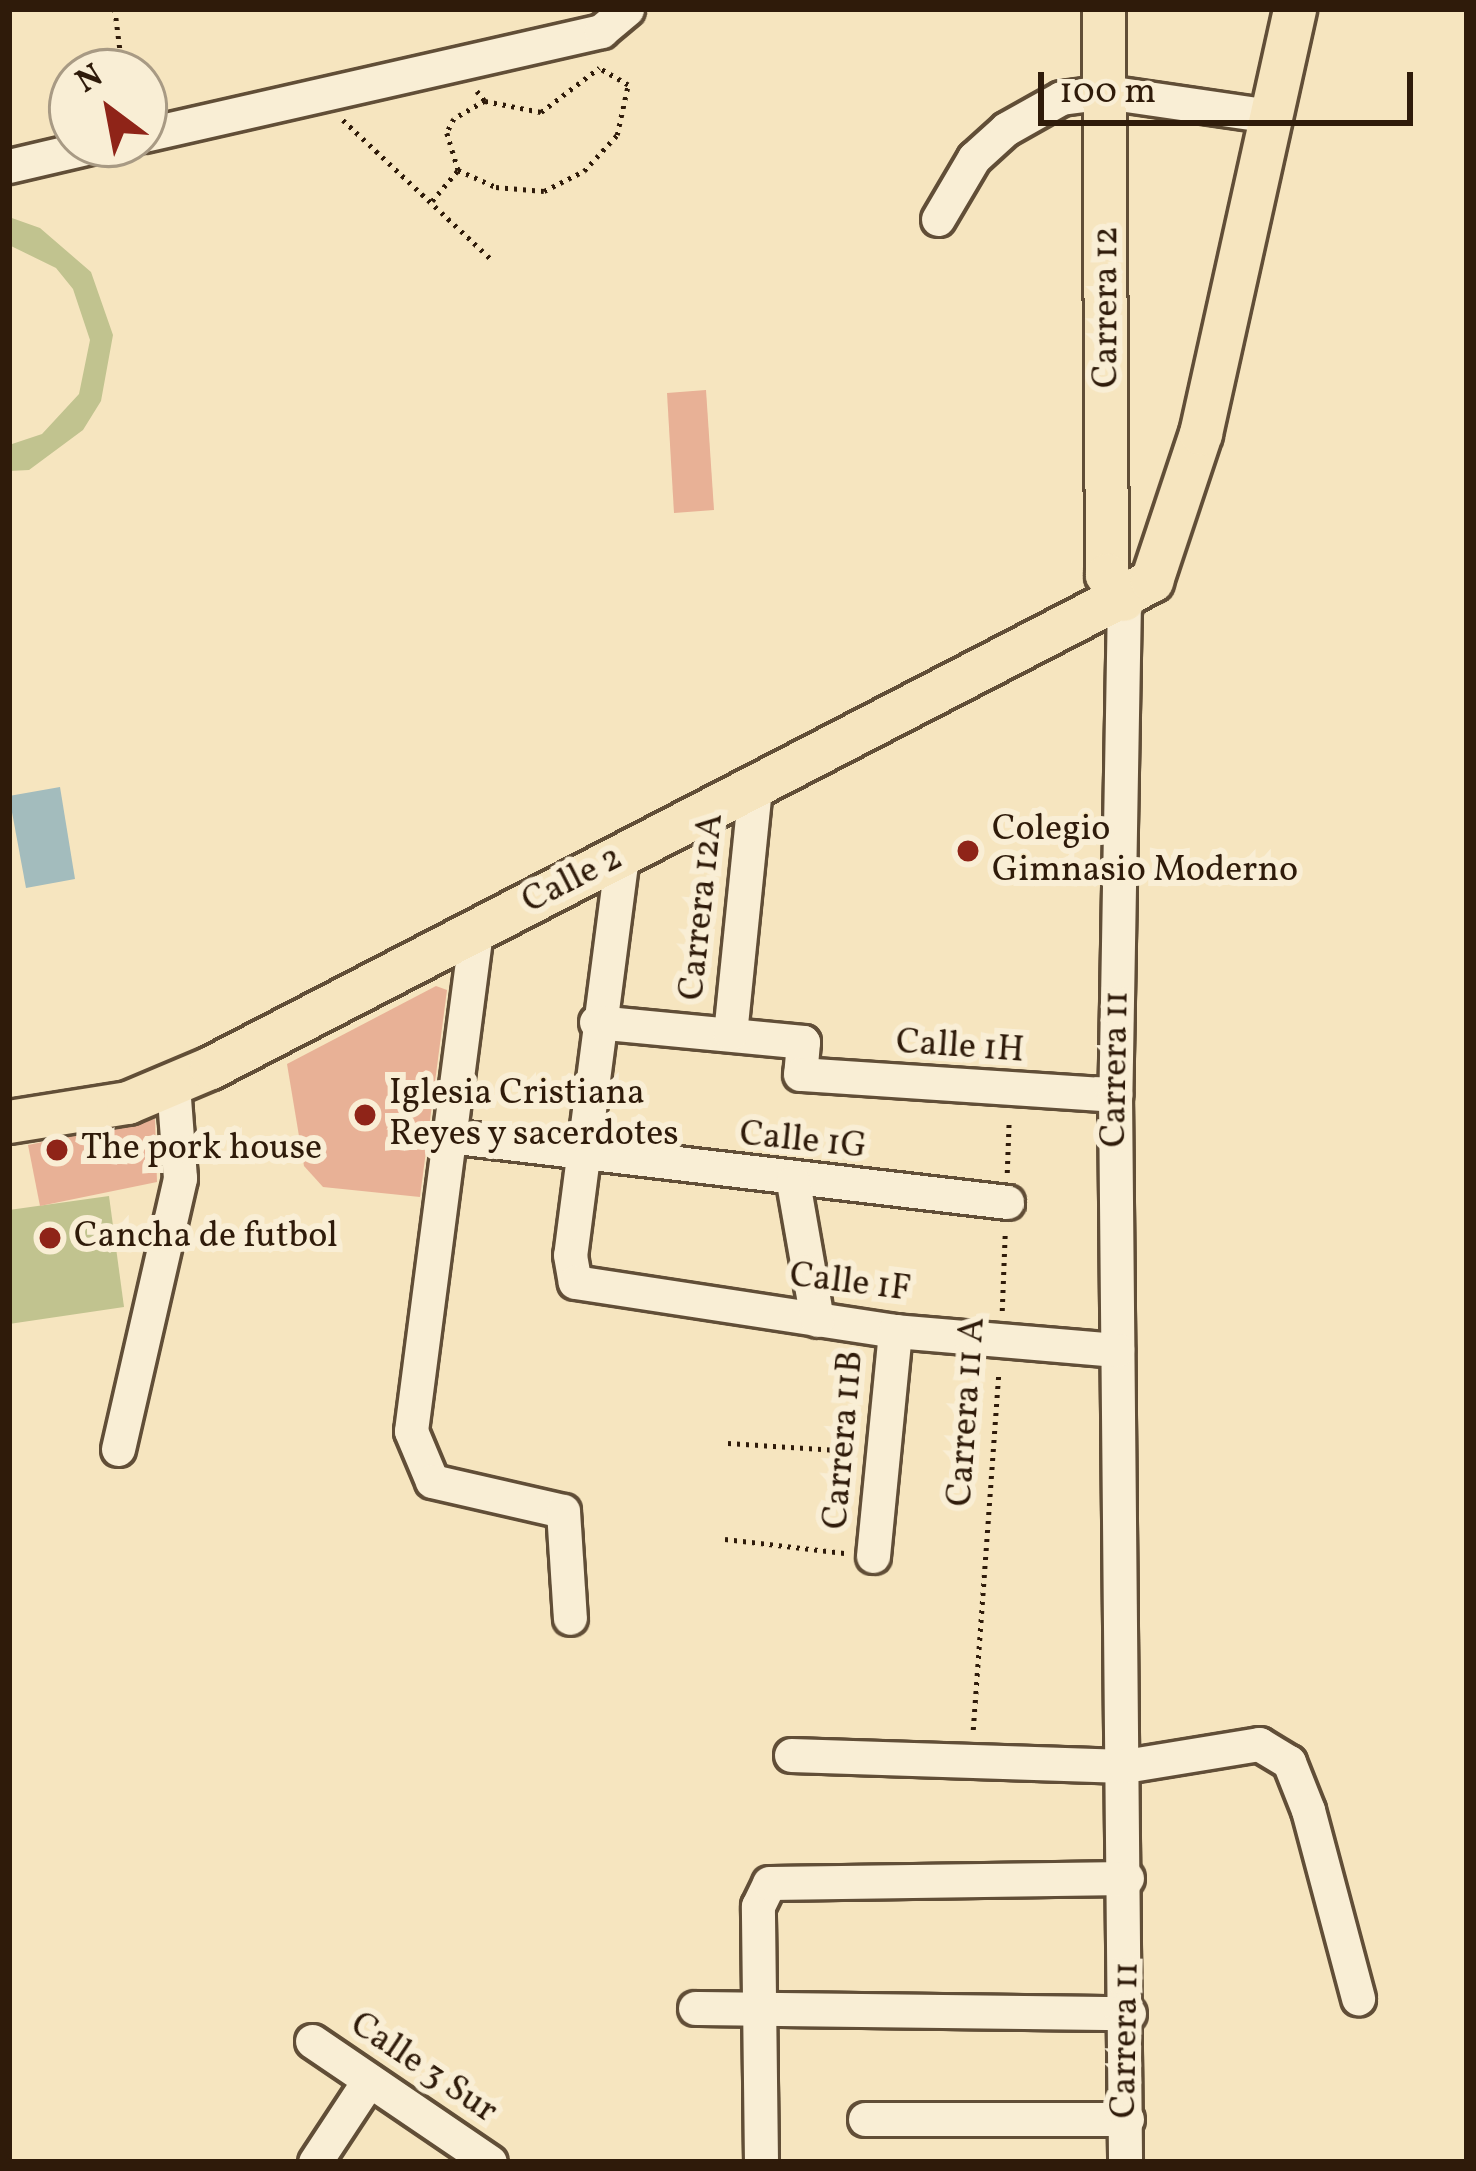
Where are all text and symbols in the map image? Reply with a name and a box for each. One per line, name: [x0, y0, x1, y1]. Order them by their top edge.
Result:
north arrow: [48, 48, 168, 168]
scale bar: [1044, 48, 1419, 122]
text: N: [68, 54, 113, 106]
text: 100 m: [1059, 68, 1156, 118]
street label: Carrera 12: [1086, 226, 1130, 388]
place label: Colegio Gimnasio Moderno: [992, 808, 1298, 893]
street label: Carrera 12A: [672, 811, 734, 1003]
street label: Calle 2: [516, 838, 630, 924]
marker: Colegio Gimnasio Moderno: [955, 838, 981, 864]
street label: Carrera 11: [1094, 990, 1140, 1148]
street label: Calle 1H: [894, 1022, 1026, 1074]
place label: Iglesia Cristiana Reyes y sacerdotes: [389, 1072, 681, 1157]
marker: Iglesia Cristiana Reyes y sacerdotes: [352, 1102, 378, 1128]
street label: Calle 1G: [737, 1114, 869, 1170]
place label: The pork house: [81, 1128, 322, 1172]
marker: The pork house: [44, 1137, 70, 1163]
place label: Cancha de futbol: [74, 1216, 338, 1260]
marker: Cancha de futbol: [37, 1225, 63, 1251]
street label: Calle 1F: [787, 1255, 913, 1313]
street label: Carrera 11 A: [940, 1316, 996, 1508]
street label: Carrera 11B: [816, 1349, 874, 1531]
street label: Carrera 11: [1104, 1961, 1150, 2119]
street label: Calle 3 Sur: [341, 2004, 505, 2134]

